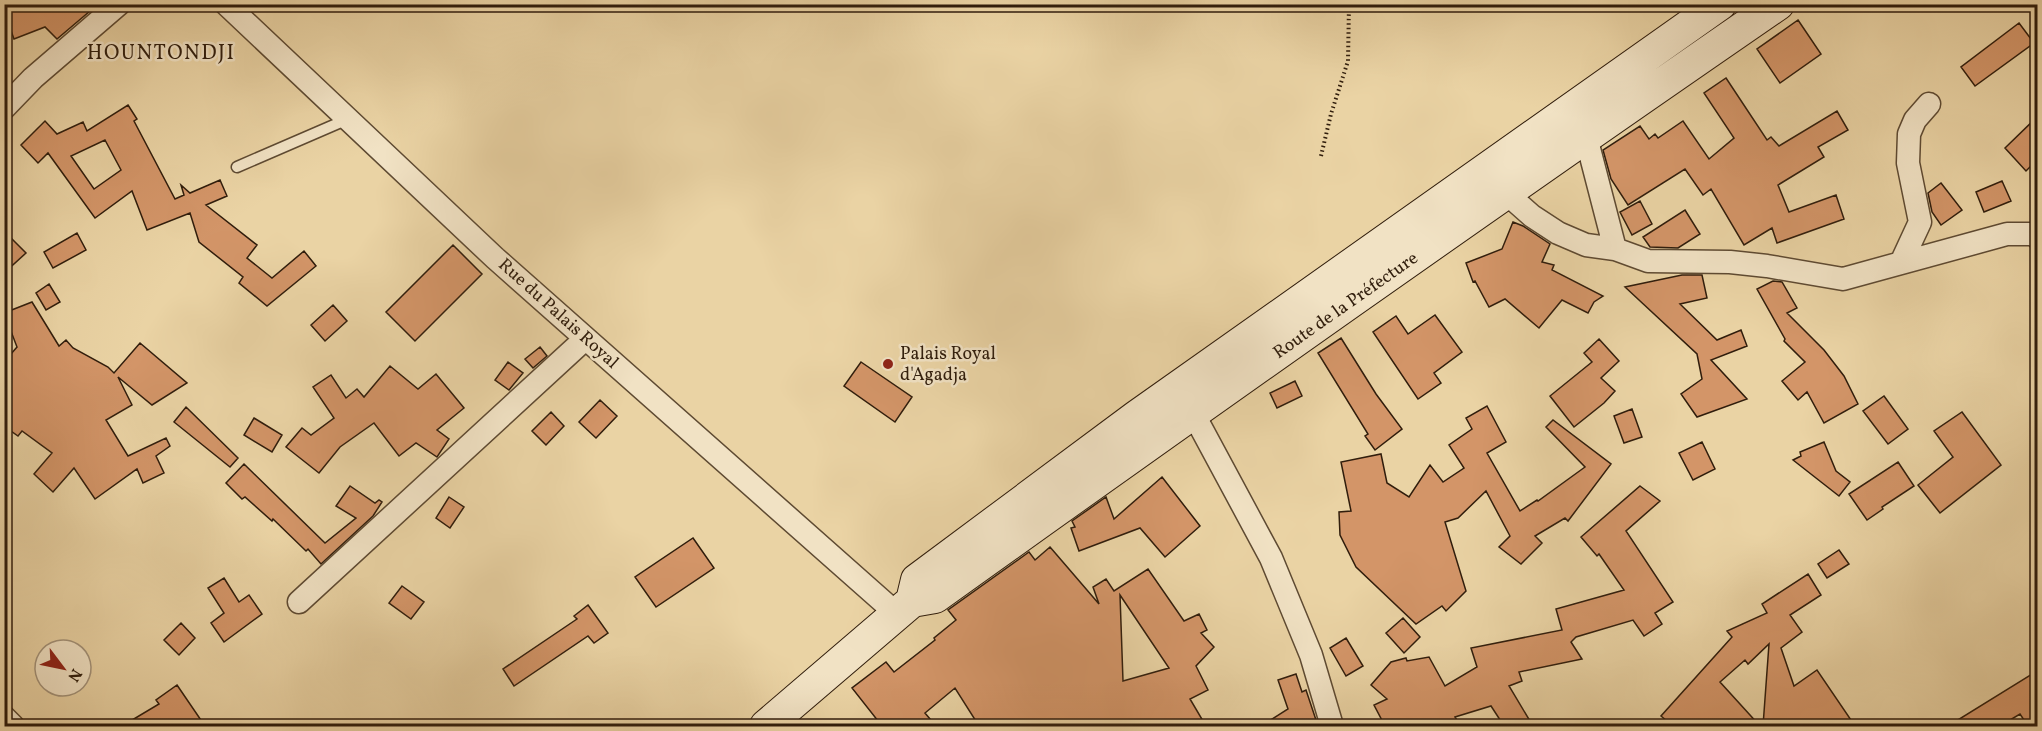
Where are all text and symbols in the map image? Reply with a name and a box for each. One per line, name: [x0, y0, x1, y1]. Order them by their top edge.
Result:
district label: HOUNTONDJI: [87, 39, 235, 68]
street label: Route de la Préfecture: [1268, 246, 1424, 366]
street label: Rue du Palais Royal: [492, 253, 624, 375]
place label: Palais Royal d'Agadja: [900, 342, 996, 388]
marker: Palais Royal d'Agadja: [881, 357, 895, 371]
north arrow: [33, 638, 93, 698]
text: N: [61, 664, 86, 686]

